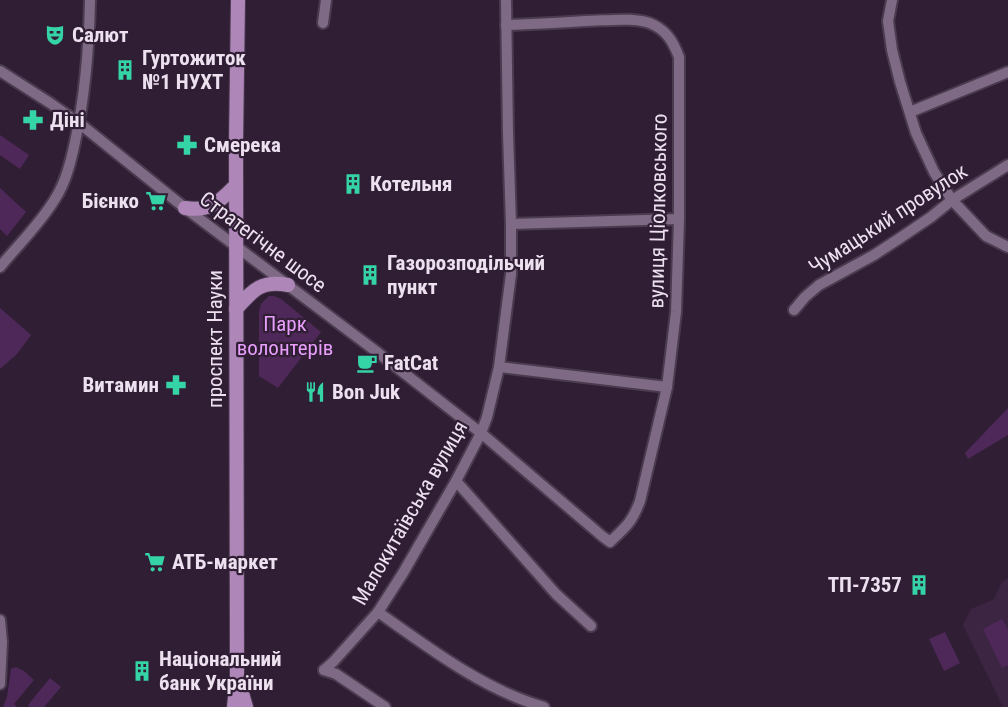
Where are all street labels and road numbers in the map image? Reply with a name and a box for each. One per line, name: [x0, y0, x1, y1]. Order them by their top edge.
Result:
street label: вулиця Ціолковського: [644, 113, 672, 309]
street label: Чумацький провулок: [804, 159, 972, 279]
street label: Стратегічне шосе: [195, 187, 331, 297]
street label: проспект Науки: [203, 270, 227, 408]
street label: Малокитаївська вулиця: [347, 417, 473, 609]

